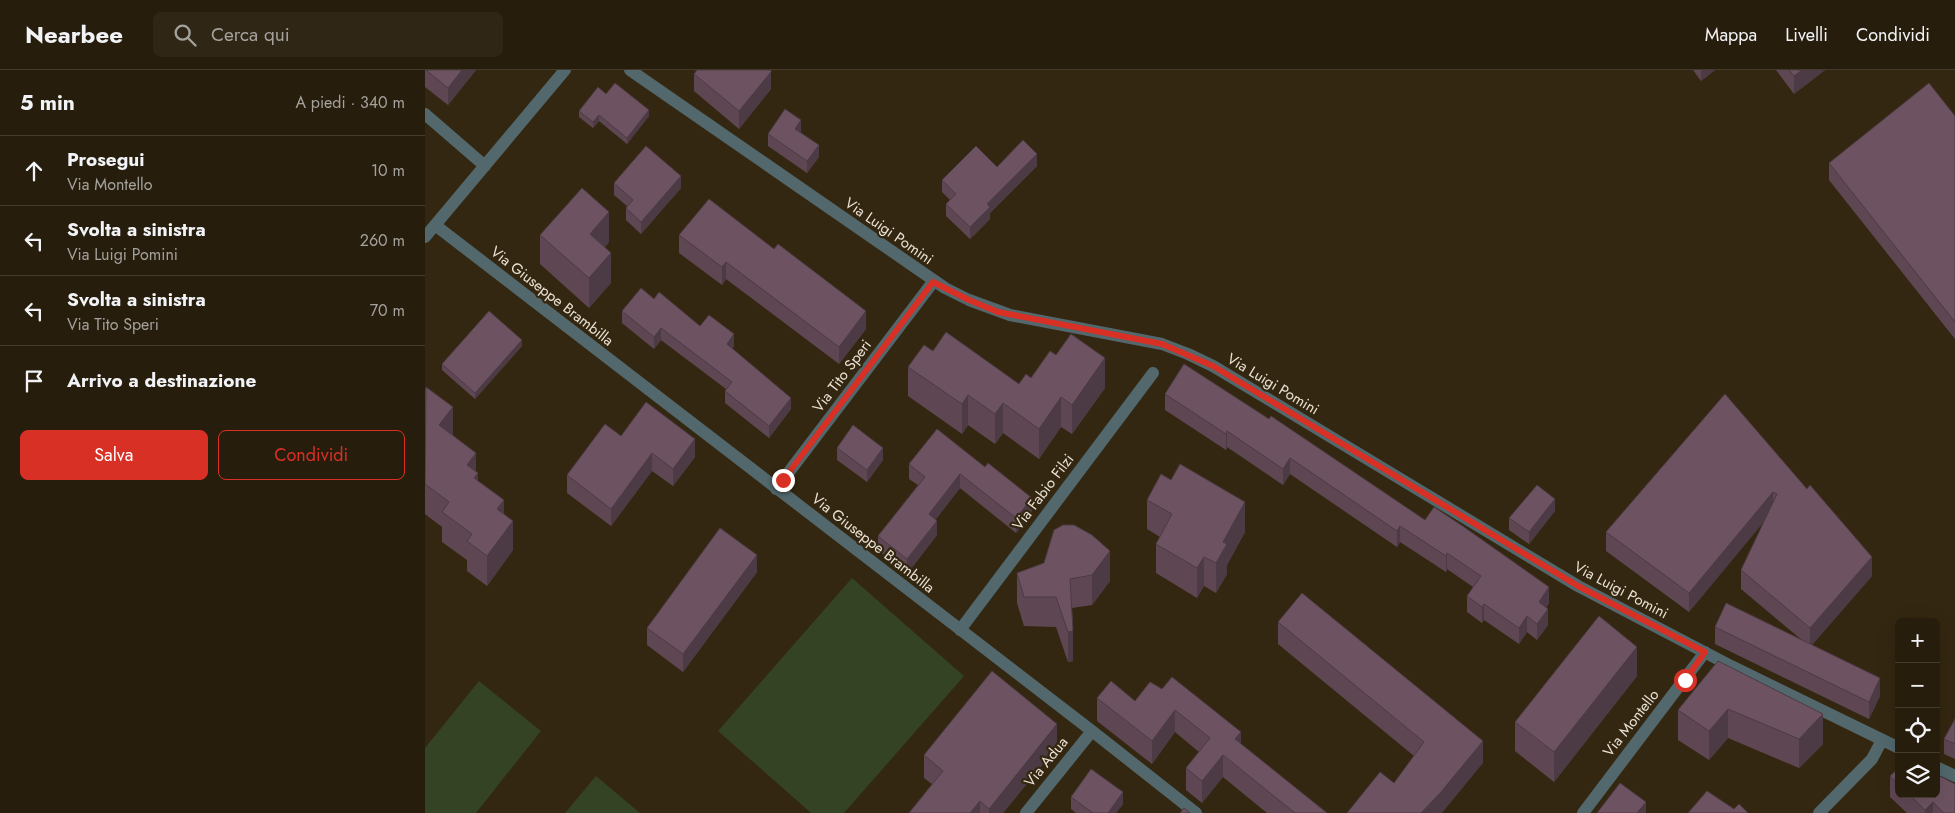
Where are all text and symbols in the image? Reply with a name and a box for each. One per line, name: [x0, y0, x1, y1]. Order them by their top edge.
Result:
search box: [153, 12, 503, 57]
text: Nearbee: [25, 17, 123, 52]
icon: search: [171, 21, 199, 49]
text: Cerca qui: [211, 21, 290, 48]
text: Mappa: [1705, 22, 1757, 48]
text: Livelli: [1785, 22, 1828, 48]
text: Condividi: [1856, 22, 1930, 48]
text: 5 min: [20, 88, 75, 118]
text: A piedi · 340 m: [295, 91, 405, 114]
text: Prosegui: [67, 146, 145, 173]
icon: ahead: [20, 157, 48, 185]
text: 10 m: [371, 159, 405, 182]
text: Via Montello: [67, 173, 153, 196]
street label: Via Luigi Pomini: [840, 192, 938, 270]
text: Svolta a sinistra: [67, 216, 206, 243]
icon: left: [20, 227, 48, 255]
text: 260 m: [360, 229, 405, 252]
street label: Via Giuseppe Brambilla: [486, 241, 618, 351]
text: Via Luigi Pomini: [67, 243, 178, 266]
text: Svolta a sinistra: [67, 286, 206, 313]
icon: left: [20, 297, 48, 325]
text: 70 m: [370, 299, 405, 322]
text: Via Tito Speri: [67, 313, 159, 336]
street label: Via Tito Speri: [807, 335, 877, 417]
street label: Via Luigi Pomini: [1223, 348, 1323, 420]
icon: arrive: [20, 367, 48, 395]
text: Arrivo a destinazione: [67, 367, 256, 394]
button: Salva: [20, 430, 208, 480]
button: Condividi: [218, 430, 405, 480]
street label: Via Fabio Filzi: [1007, 449, 1079, 535]
route end: [772, 469, 795, 492]
street label: Via Giuseppe Brambilla: [807, 488, 939, 598]
street label: Via Luigi Pomini: [1570, 556, 1672, 624]
map controls: [1895, 618, 1940, 798]
button: +: [1895, 618, 1940, 663]
button: −: [1895, 663, 1940, 708]
route start: [1674, 669, 1697, 692]
street label: Via Montello: [1598, 685, 1664, 761]
button: locate: [1895, 708, 1940, 753]
street label: Via Adua: [1019, 732, 1073, 792]
button: layers: [1895, 753, 1940, 798]

